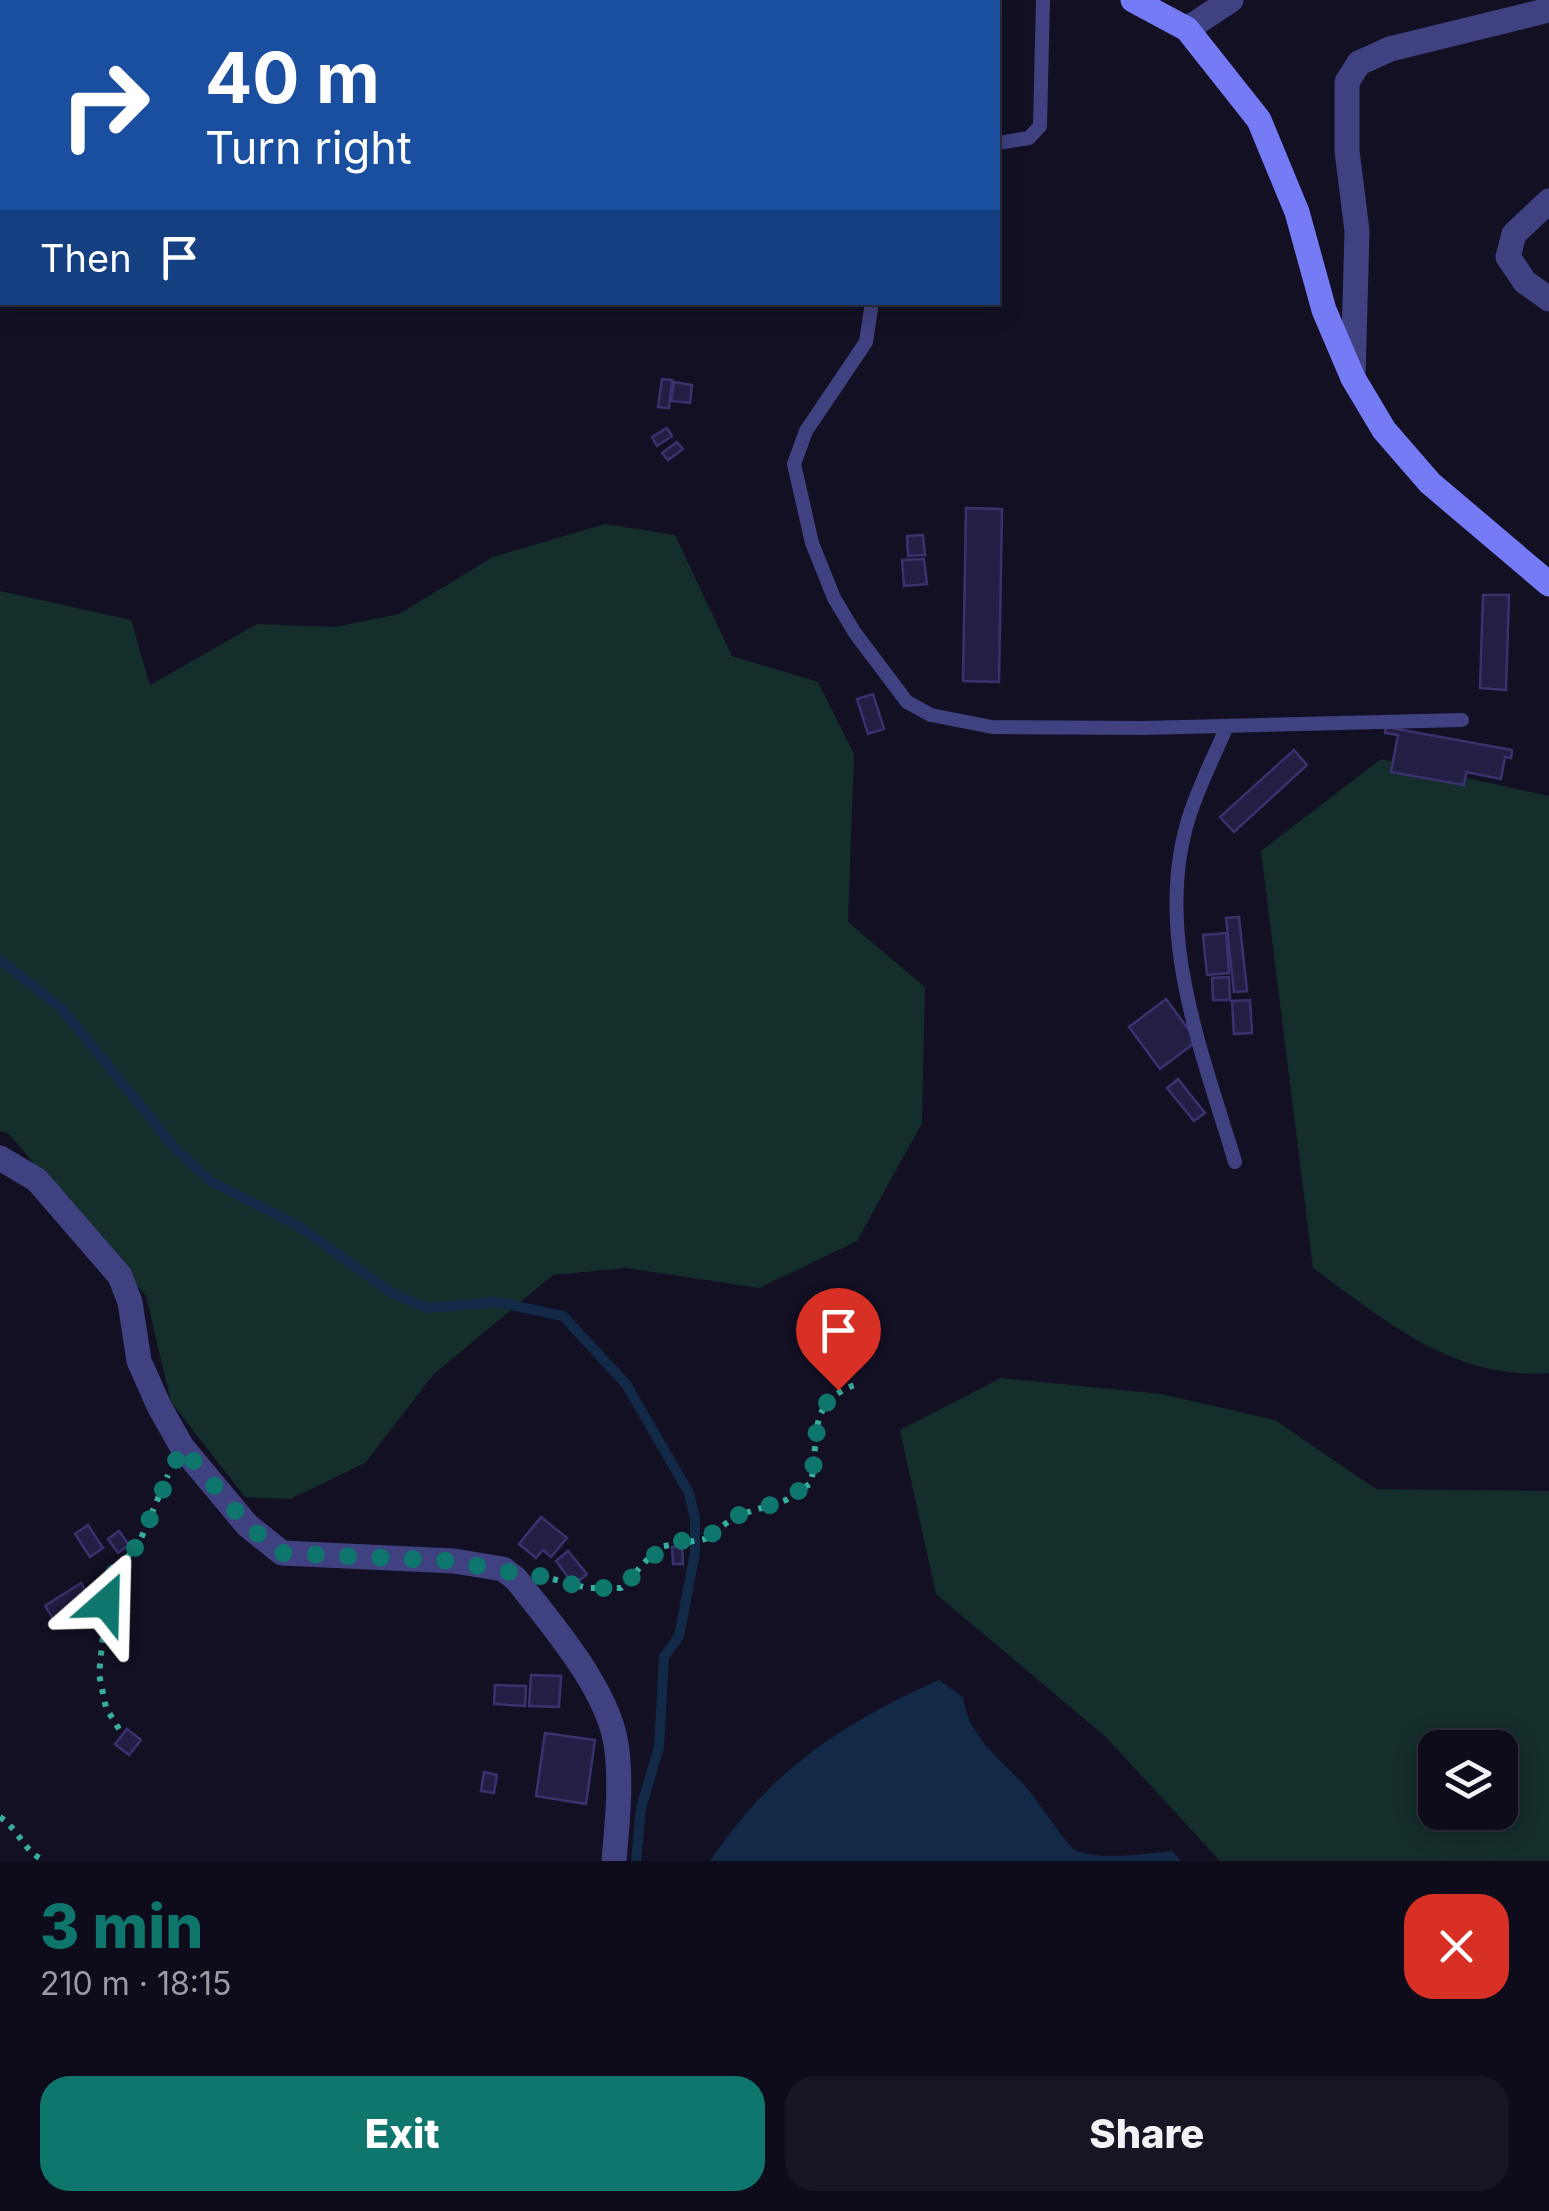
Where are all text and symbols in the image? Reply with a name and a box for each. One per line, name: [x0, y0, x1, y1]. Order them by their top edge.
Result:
text: 40 m: [205, 35, 380, 120]
icon: right: [40, 40, 170, 170]
text: Turn right: [205, 120, 412, 175]
icon: arrive: [152, 230, 207, 285]
text: Then: [40, 235, 132, 281]
pin: [796, 1288, 881, 1391]
icon: arrive: [811, 1303, 866, 1358]
position arrow: [54, 1551, 158, 1655]
map controls: [1418, 1730, 1518, 1830]
button: layers: [1418, 1730, 1518, 1830]
text: 3 min: [40, 1890, 203, 1962]
button: close: [1404, 1894, 1509, 1999]
text: 210 m · 18:15: [40, 1964, 231, 2003]
button: Exit: [40, 2076, 765, 2191]
button: Share: [785, 2076, 1509, 2191]

